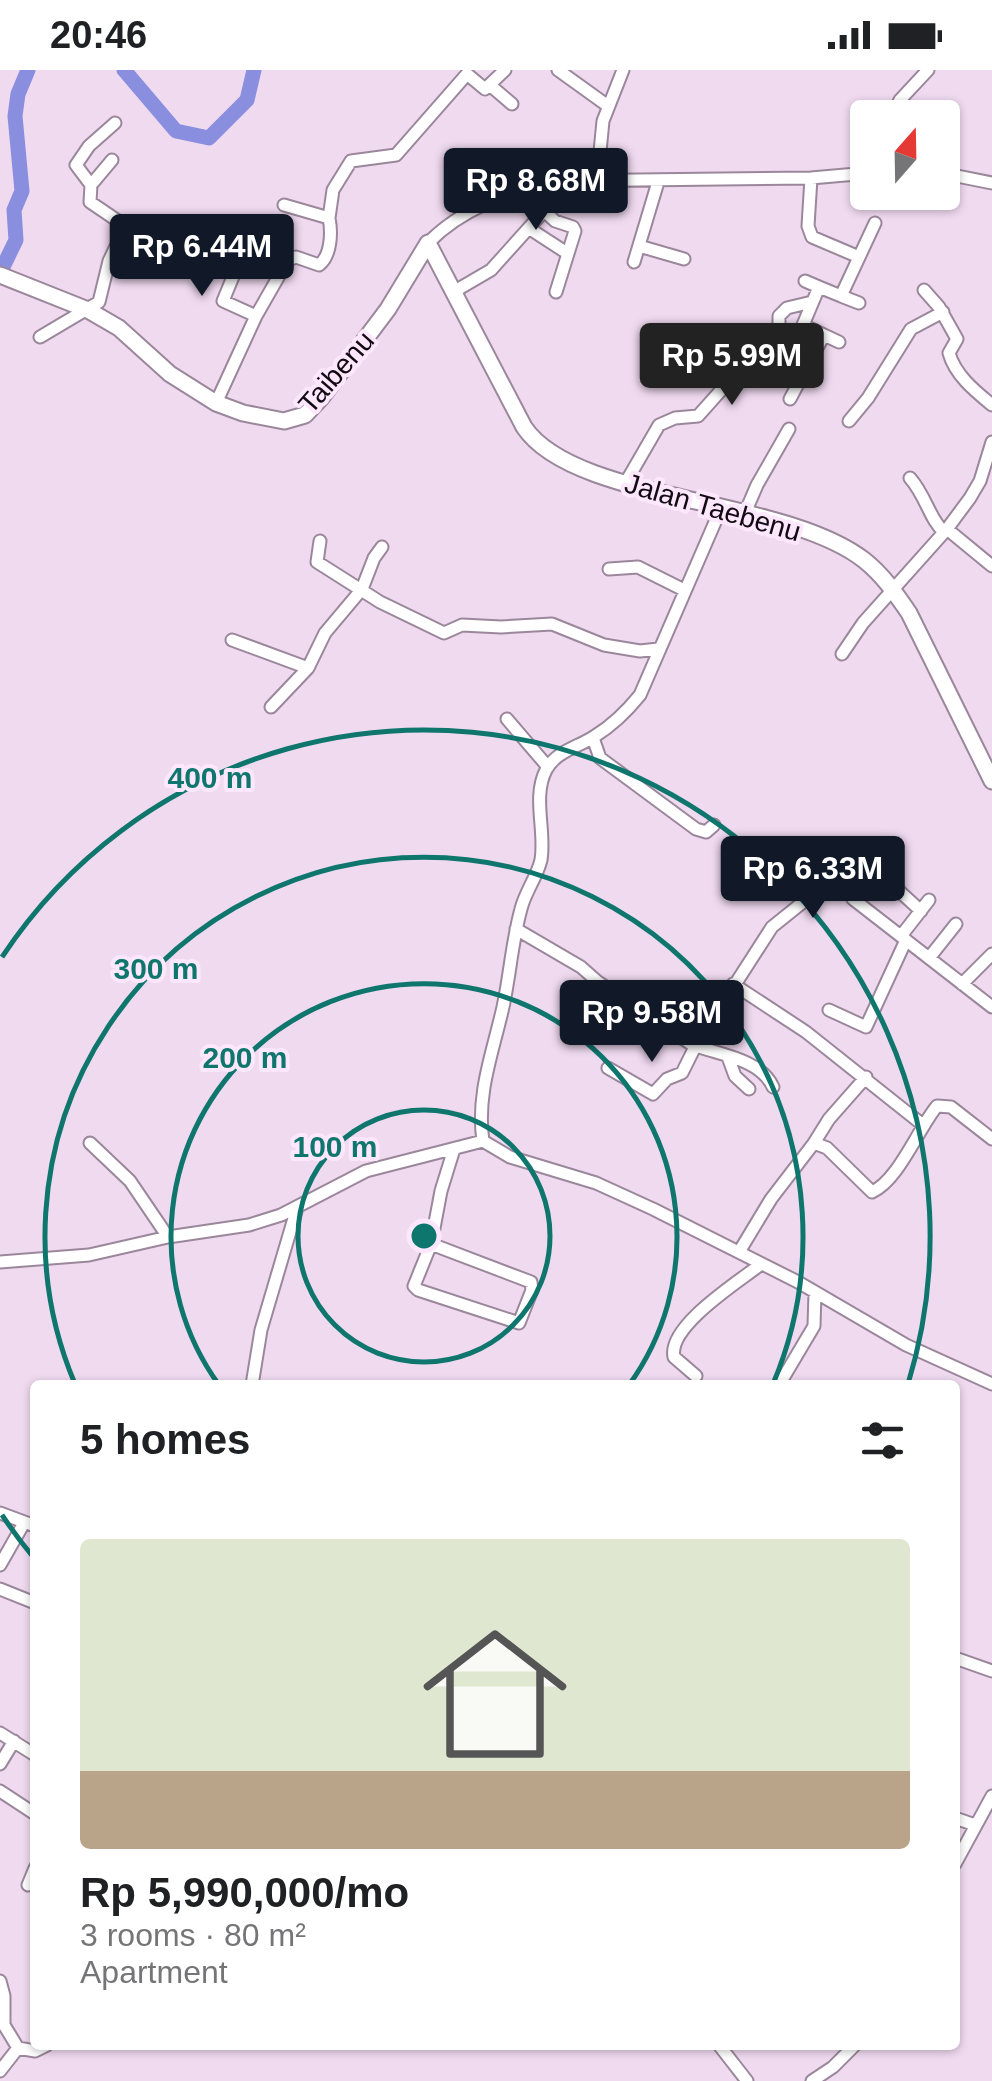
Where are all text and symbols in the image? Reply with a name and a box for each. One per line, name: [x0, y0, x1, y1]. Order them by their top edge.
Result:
text: 20:46: [50, 14, 147, 56]
north arrow: [850, 100, 960, 210]
map controls: [850, 100, 960, 210]
pin: Rp 8.68M: [433, 148, 639, 233]
text: Rp 8.68M: [466, 162, 606, 198]
pin: Rp 6.44M: [99, 214, 305, 299]
text: Rp 6.44M: [132, 228, 272, 264]
pin: Rp 5.99M: [629, 323, 835, 408]
street label: Taibenu: [293, 325, 380, 420]
text: Rp 5.99M: [662, 337, 802, 373]
street label: Jalan Taebenu: [621, 468, 804, 547]
text: 400 m: [167, 761, 253, 794]
pin: Rp 6.33M: [710, 836, 916, 921]
text: Rp 6.33M: [743, 850, 883, 886]
text: 300 m: [113, 952, 199, 985]
pin: Rp 9.58M: [549, 980, 755, 1065]
text: Rp 9.58M: [582, 994, 722, 1030]
text: 200 m: [202, 1041, 288, 1074]
text: 100 m: [292, 1130, 378, 1163]
centre of rings: [406, 1218, 442, 1254]
icon: filters: [855, 1413, 910, 1468]
text: 5 homes: [80, 1416, 250, 1463]
icon: home: [405, 1604, 585, 1784]
text: Rp 5,990,000/mo: [80, 1869, 409, 1916]
text: 3 rooms · 80 m²: [80, 1917, 306, 1953]
text: Apartment: [80, 1954, 228, 1990]

